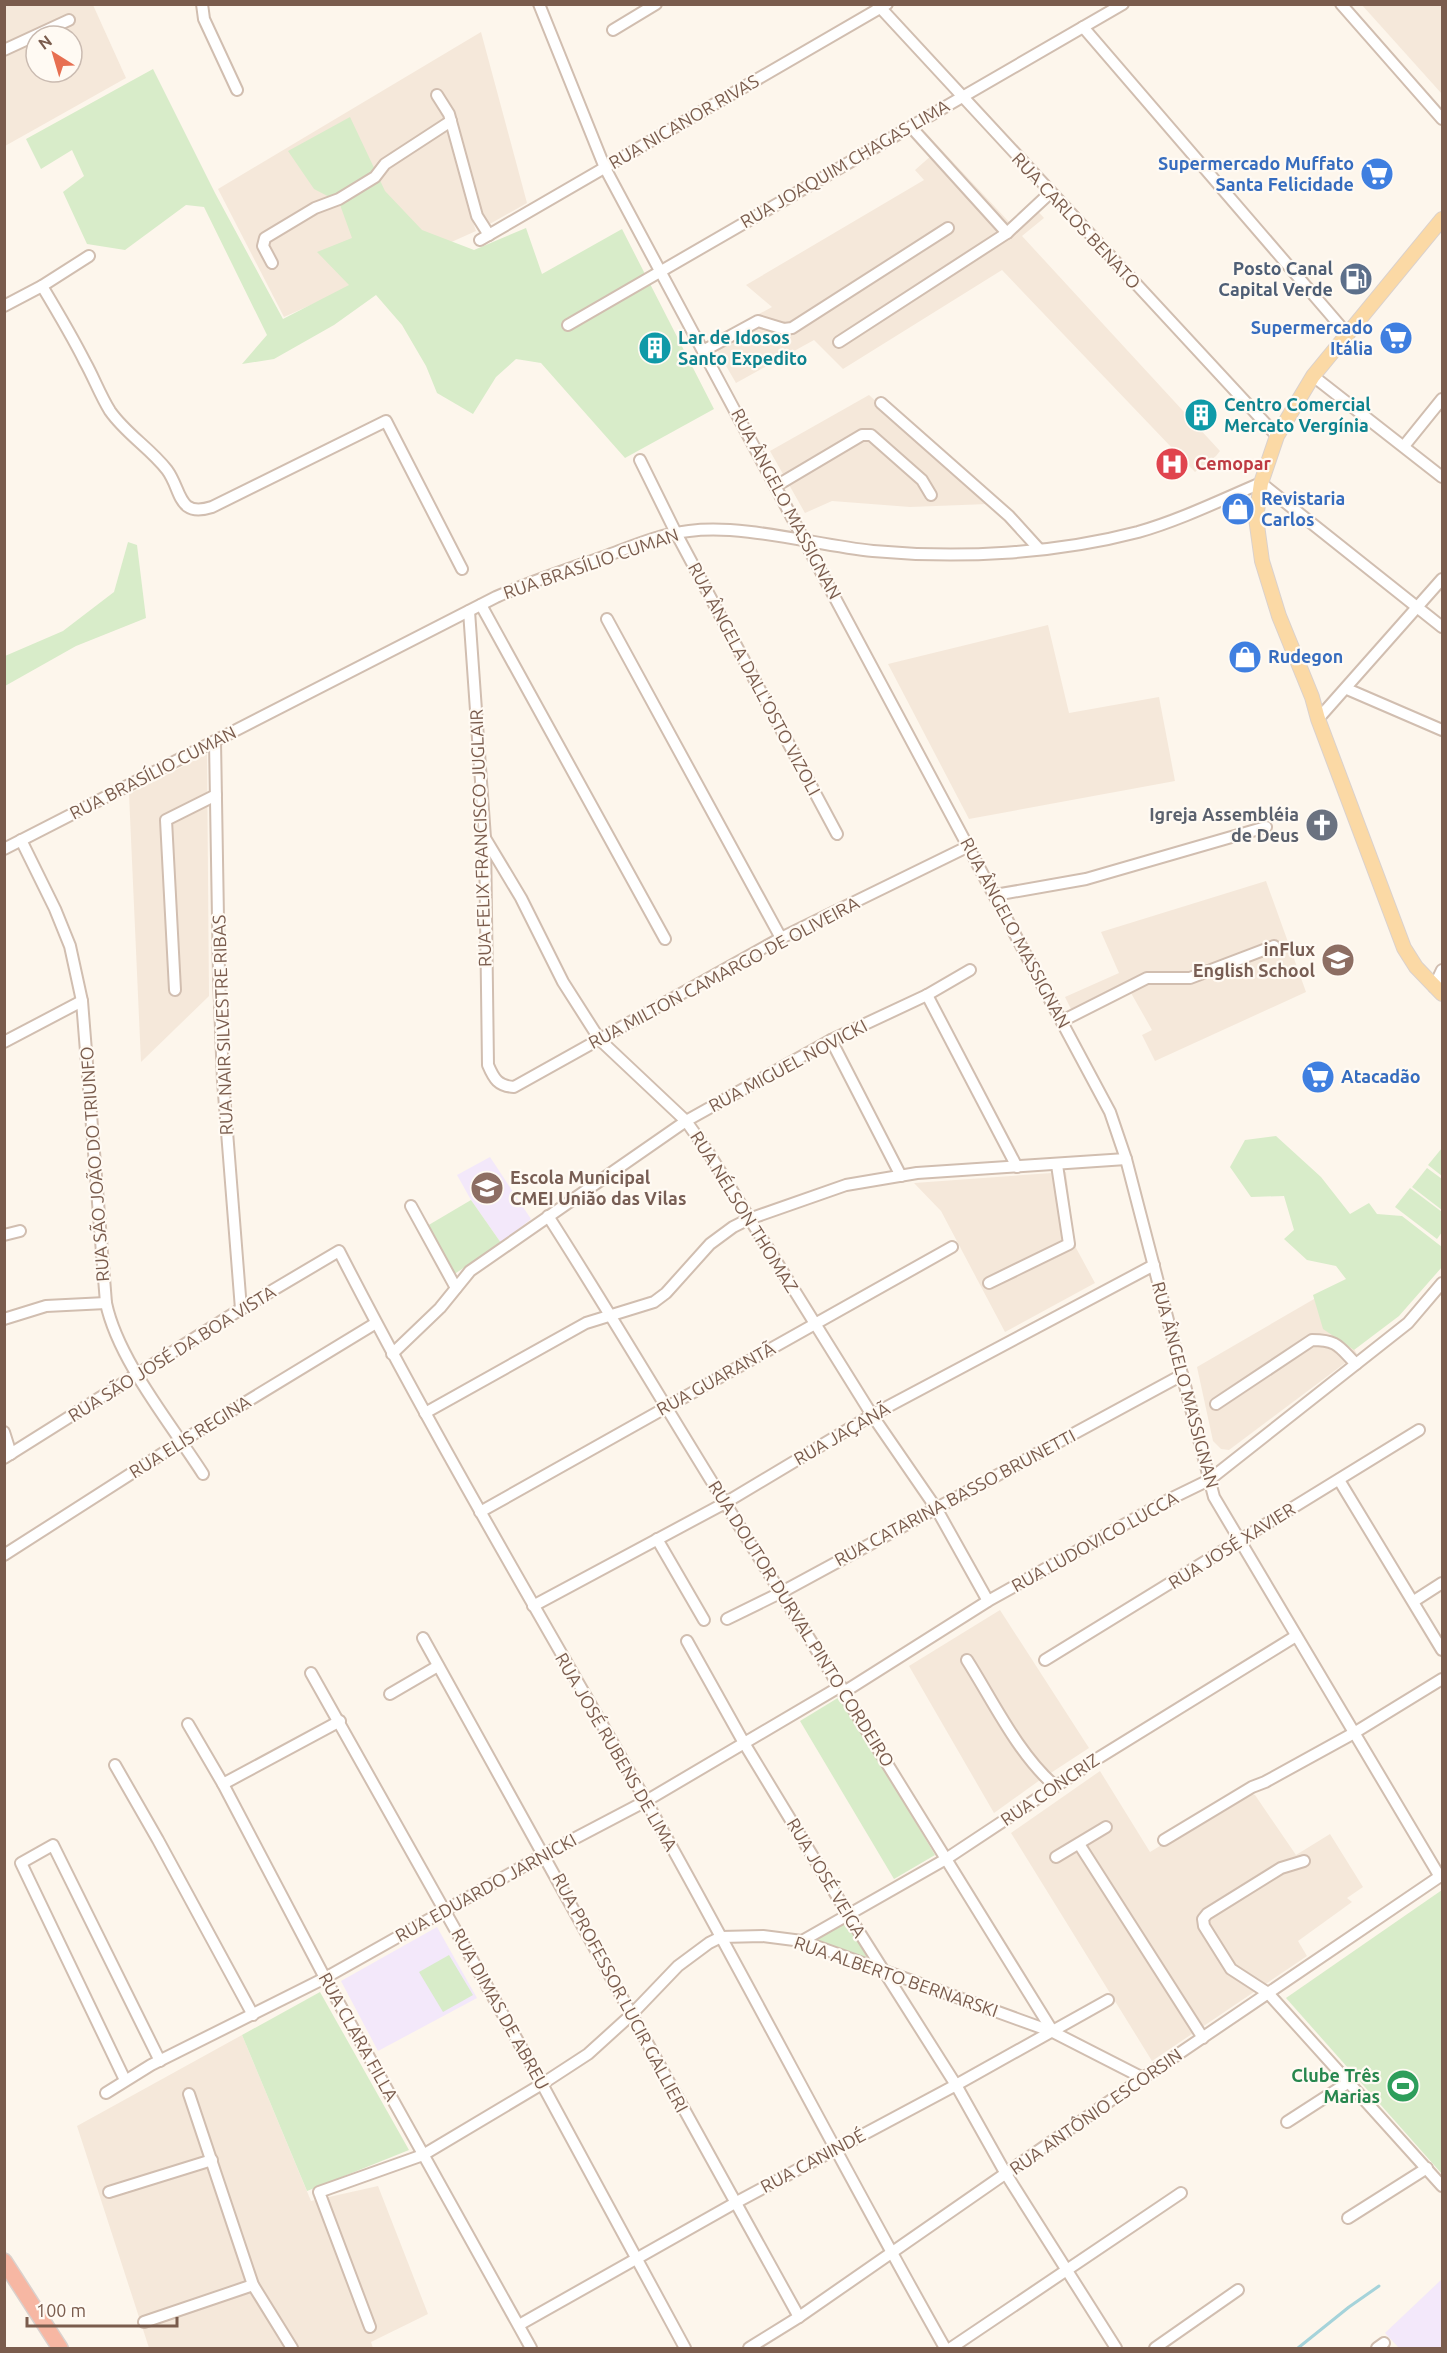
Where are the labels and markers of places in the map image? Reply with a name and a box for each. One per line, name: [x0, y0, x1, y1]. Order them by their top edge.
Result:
place label: Supermercado Muffato Santa Felicidade: [1158, 153, 1354, 194]
supermarket icon: Supermercado Muffato Santa Felicidade: [1359, 156, 1395, 192]
place label: Posto Canal Capital Verde: [1218, 258, 1334, 299]
fuel station icon: Posto Canal Capital Verde: [1338, 261, 1374, 297]
place label: Supermercado Itália: [1251, 317, 1373, 358]
supermarket icon: Supermercado Itália: [1378, 320, 1414, 356]
place label: Lar de Idosos Santo Expedito: [678, 327, 807, 368]
building icon: Lar de Idosos Santo Expedito: [637, 330, 673, 366]
place label: Centro Comercial Mercato Vergínia: [1224, 394, 1371, 435]
building icon: Centro Comercial Mercato Vergínia: [1183, 397, 1219, 433]
hospital icon: Cemopar: [1154, 446, 1190, 482]
place label: Cemopar: [1195, 453, 1272, 473]
place label: Revistaria Carlos: [1261, 488, 1345, 529]
shop icon: Revistaria Carlos: [1220, 491, 1256, 527]
shop icon: Rudegon: [1227, 639, 1263, 675]
place label: Rudegon: [1268, 646, 1343, 666]
place label: Igreja Assembléia de Deus: [1149, 804, 1299, 845]
church icon: Igreja Assembléia de Deus: [1304, 807, 1340, 843]
place label: inFlux English School: [1193, 939, 1316, 980]
school or university icon: inFlux English School: [1320, 942, 1356, 978]
supermarket icon: Atacadão: [1300, 1059, 1336, 1095]
place label: Atacadão: [1341, 1066, 1421, 1086]
place label: Escola Municipal CMEI União das Vilas: [510, 1167, 686, 1208]
school or university icon: Escola Municipal CMEI União das Vilas: [469, 1170, 505, 1206]
place label: Clube Três Marias: [1291, 2065, 1380, 2106]
sports icon: Clube Três Marias: [1385, 2068, 1421, 2104]

